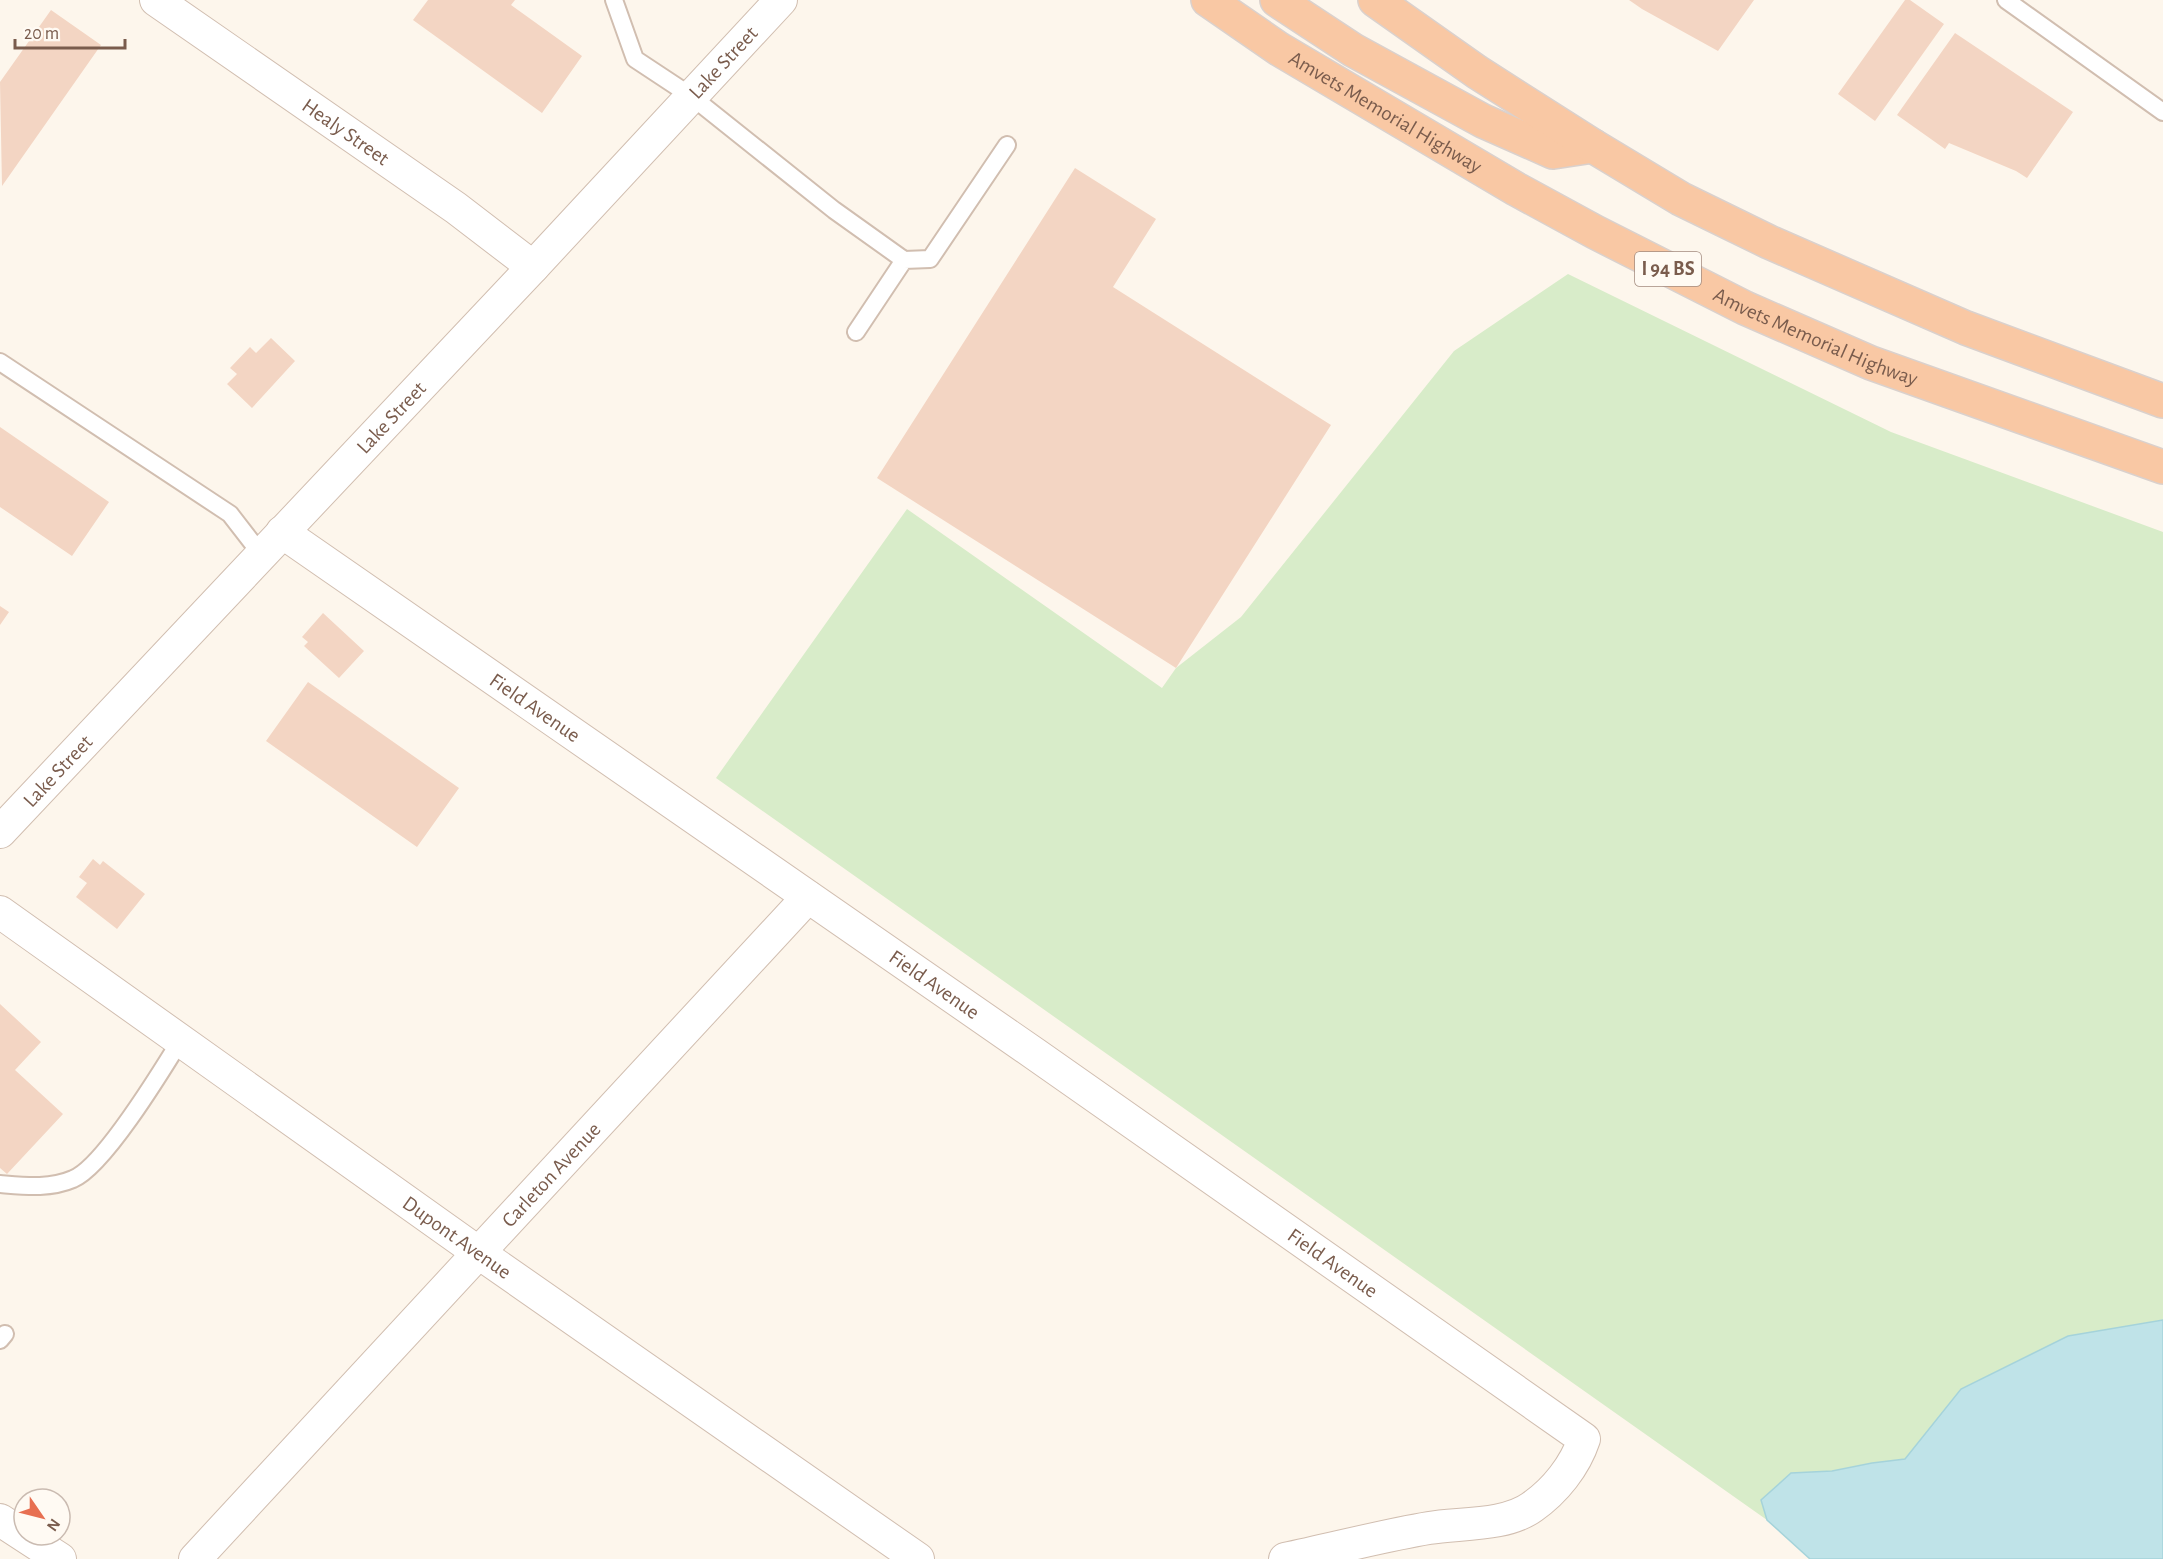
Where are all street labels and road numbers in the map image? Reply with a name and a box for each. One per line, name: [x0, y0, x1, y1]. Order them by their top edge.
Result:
street label: Lake Street: [685, 22, 762, 103]
street label: Amvets Memorial Highway: [1285, 47, 1486, 177]
street label: Healy Street: [299, 94, 393, 169]
road number: I 94 BS: [1635, 252, 1701, 286]
street label: Amvets Memorial Highway: [1710, 283, 1921, 389]
street label: Lake Street: [353, 377, 430, 457]
street label: Field Avenue: [486, 669, 584, 746]
street label: Lake Street: [19, 731, 96, 811]
street label: Field Avenue: [886, 946, 984, 1023]
street label: Carleton Avenue: [498, 1118, 604, 1231]
street label: Dupont Avenue: [399, 1192, 515, 1283]
street label: Field Avenue: [1284, 1224, 1382, 1302]

